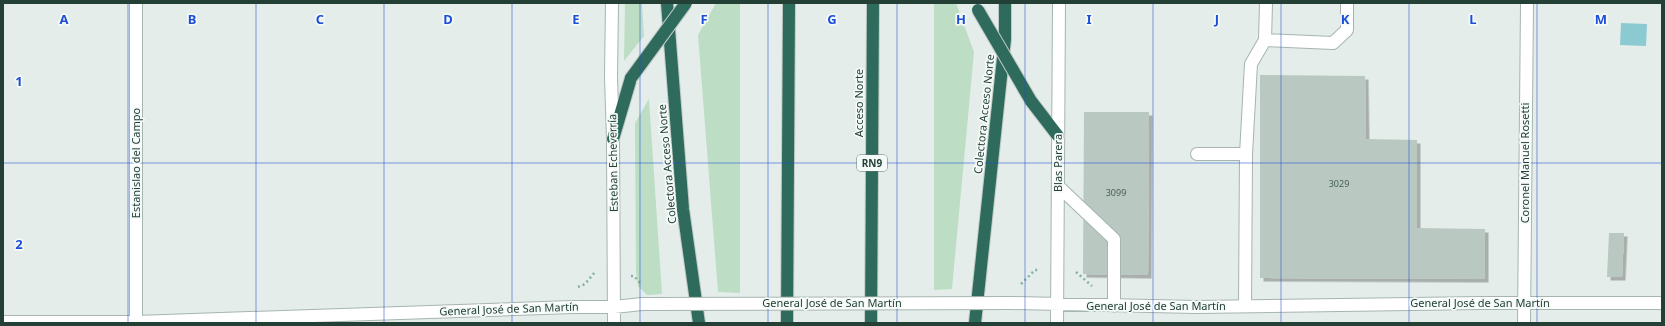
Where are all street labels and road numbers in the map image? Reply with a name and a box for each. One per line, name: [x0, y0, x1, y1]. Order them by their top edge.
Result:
street label: Colectora Acceso Norte: [970, 53, 997, 175]
street label: Acceso Norte: [851, 69, 866, 137]
street label: Coronel Manuel Rosetti: [1517, 103, 1532, 223]
street label: Colectora Acceso Norte: [654, 104, 679, 225]
street label: Estanislao del Campo: [128, 107, 143, 218]
street label: Esteban Echeverría: [604, 114, 621, 212]
street label: Blas Parera: [1050, 134, 1065, 192]
road number: RN9: [857, 155, 887, 171]
street label: General José de San Martín: [762, 295, 902, 310]
street label: General José de San Martín: [1410, 295, 1550, 310]
street label: General José de San Martín: [1086, 298, 1226, 313]
street label: General José de San Martín: [439, 299, 579, 318]

